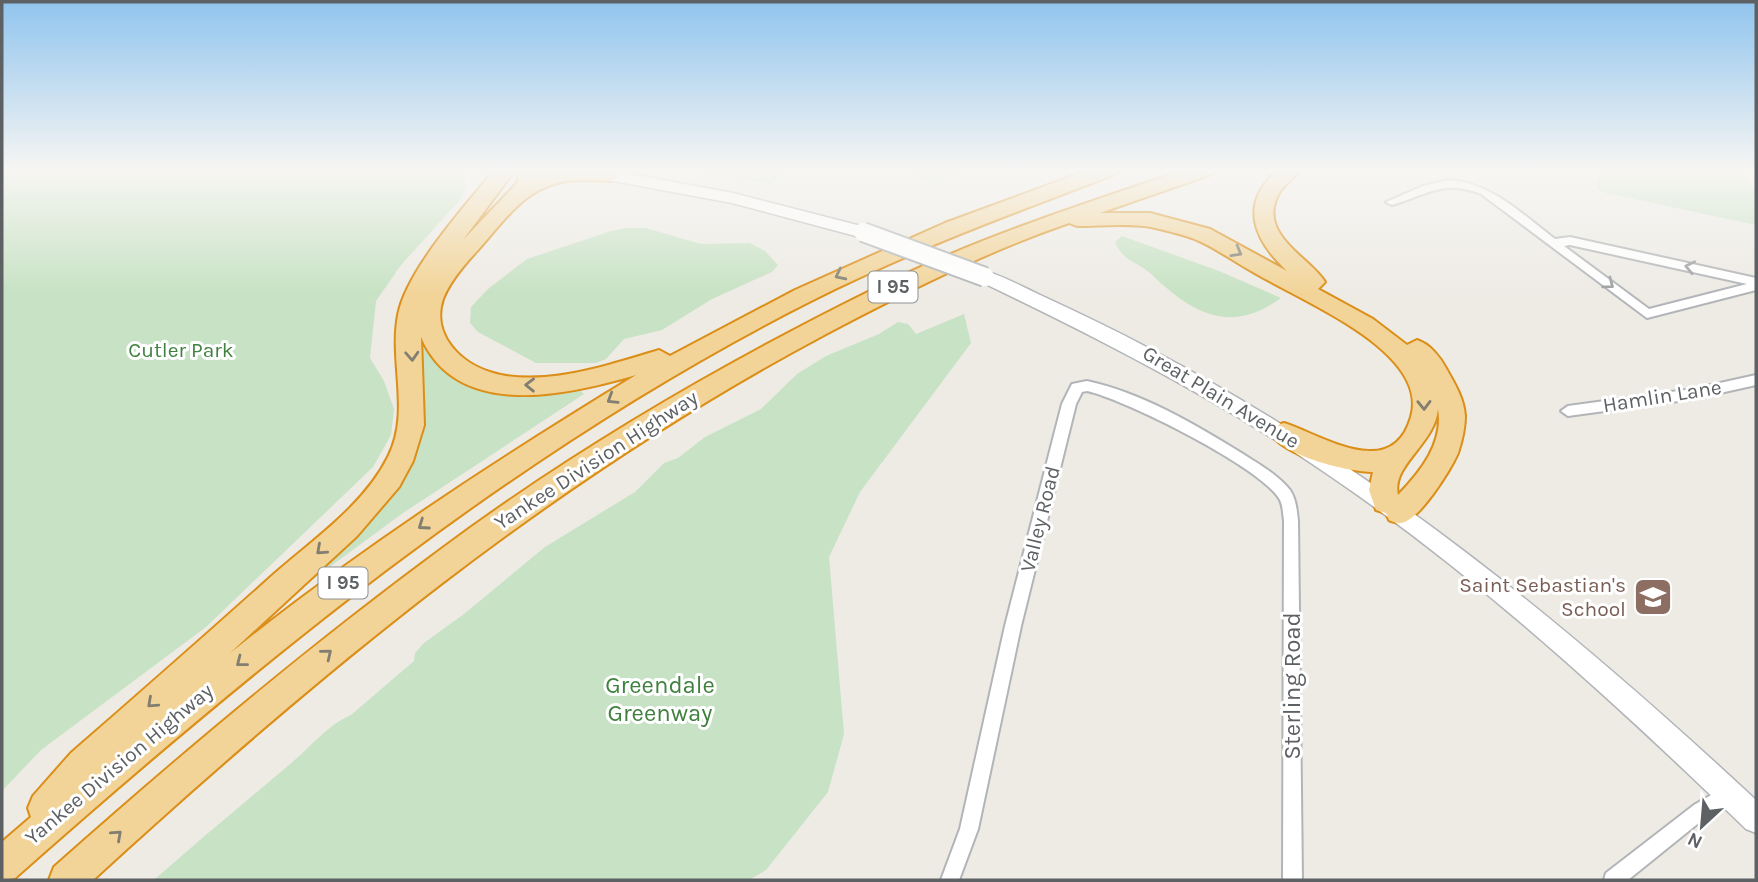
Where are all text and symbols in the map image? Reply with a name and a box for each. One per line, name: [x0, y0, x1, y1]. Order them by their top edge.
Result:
one-way arrow: [1230, 244, 1243, 257]
one-way arrow: [1684, 261, 1696, 276]
one-way arrow: [835, 267, 847, 281]
road number: I 95: [868, 272, 917, 302]
one-way arrow: [1601, 276, 1613, 289]
park label: Cutler Park: [128, 338, 234, 362]
street label: Great Plain Avenue: [1138, 341, 1304, 453]
one-way arrow: [404, 351, 419, 362]
street label: Hamlin Lane: [1601, 375, 1723, 417]
one-way arrow: [524, 378, 535, 393]
street label: Yankee Division Highway: [490, 385, 702, 535]
one-way arrow: [607, 391, 620, 404]
one-way arrow: [1416, 401, 1432, 411]
street label: Valley Road: [1015, 464, 1065, 574]
one-way arrow: [418, 517, 431, 529]
one-way arrow: [316, 542, 329, 554]
road number: I 95: [318, 568, 368, 598]
place label: Saint Sebastian's School: [1459, 573, 1626, 621]
school or university icon: Saint Sebastian's School: [1632, 576, 1674, 618]
street label: Sterling Road: [1278, 612, 1306, 760]
one-way arrow: [320, 650, 332, 663]
one-way arrow: [237, 654, 250, 666]
park label: Greendale Greenway: [605, 671, 715, 727]
street label: Yankee Division Highway: [20, 678, 218, 850]
one-way arrow: [148, 695, 161, 707]
north arrow: [1667, 791, 1737, 861]
text: N: [1684, 828, 1706, 853]
one-way arrow: [109, 830, 122, 843]

